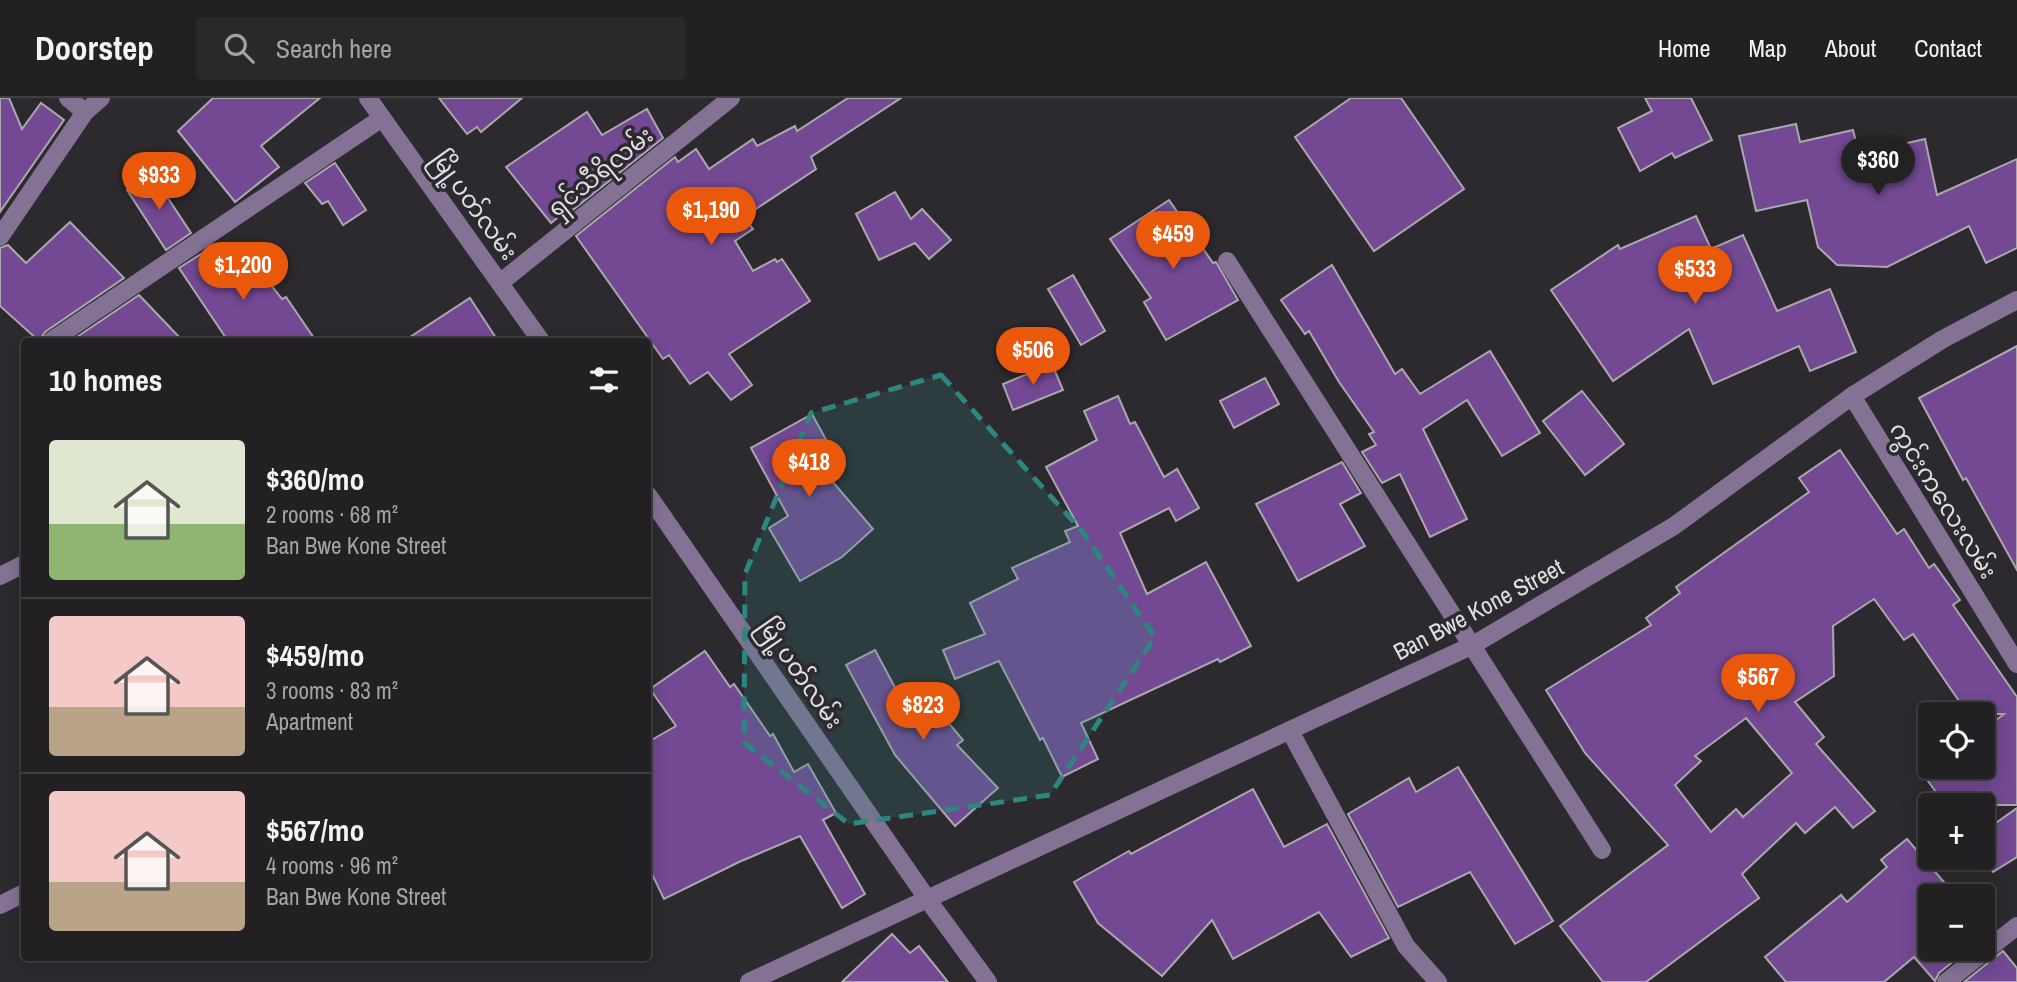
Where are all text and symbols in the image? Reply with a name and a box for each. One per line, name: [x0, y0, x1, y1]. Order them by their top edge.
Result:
search box: [196, 17, 686, 80]
text: Doorstep: [35, 26, 154, 70]
icon: search: [220, 29, 258, 67]
text: Search here: [276, 31, 392, 66]
text: Home: [1658, 32, 1710, 64]
text: Map: [1748, 32, 1787, 64]
text: About: [1825, 32, 1876, 64]
text: Contact: [1914, 32, 1982, 64]
street label: ရှင်သီရိလမ်း: [541, 119, 662, 227]
pin: $360: [1837, 138, 1919, 197]
street label: မြို့ပတ်လမ်း: [421, 144, 525, 268]
text: $360: [1857, 144, 1899, 175]
pin: $933: [118, 152, 200, 212]
text: $933: [138, 159, 180, 190]
pin: $1,190: [654, 188, 768, 247]
text: $1,190: [682, 194, 740, 225]
pin: $459: [1132, 212, 1214, 271]
text: $459: [1152, 218, 1194, 249]
pin: $1,200: [186, 242, 300, 302]
pin: $533: [1654, 246, 1736, 306]
text: $1,200: [214, 249, 272, 280]
text: $533: [1674, 253, 1716, 284]
pin: $506: [992, 328, 1074, 387]
text: $506: [1012, 334, 1054, 365]
text: 10 homes: [49, 360, 163, 400]
icon: filters: [585, 361, 623, 399]
street label: ကွင်းကလေးလမ်း: [1880, 415, 2005, 586]
pin: $418: [768, 440, 850, 499]
text: $418: [788, 446, 830, 477]
text: $360/mo: [266, 459, 364, 499]
icon: home: [105, 468, 189, 552]
text: 2 rooms · 68 m²: [266, 499, 398, 530]
text: Ban Bwe Kone Street: [266, 530, 446, 561]
street label: Ban Bwe Kone Street: [1387, 550, 1569, 667]
street label: မြို့ပတ်လမ်း: [748, 612, 851, 737]
text: $459/mo: [266, 635, 364, 675]
icon: home: [105, 644, 189, 728]
pin: $567: [1717, 654, 1799, 714]
text: $567: [1737, 661, 1779, 692]
text: 3 rooms · 83 m²: [266, 675, 398, 706]
pin: $823: [882, 682, 964, 742]
text: $823: [902, 689, 944, 720]
map controls: [1918, 702, 1995, 961]
button: locate: [1918, 702, 1995, 779]
text: Apartment: [266, 706, 353, 737]
button: +: [1918, 793, 1995, 870]
text: $567/mo: [266, 810, 364, 850]
icon: home: [105, 819, 189, 903]
text: 4 rooms · 96 m²: [266, 850, 398, 881]
text: Ban Bwe Kone Street: [266, 881, 446, 912]
button: −: [1918, 884, 1995, 961]

